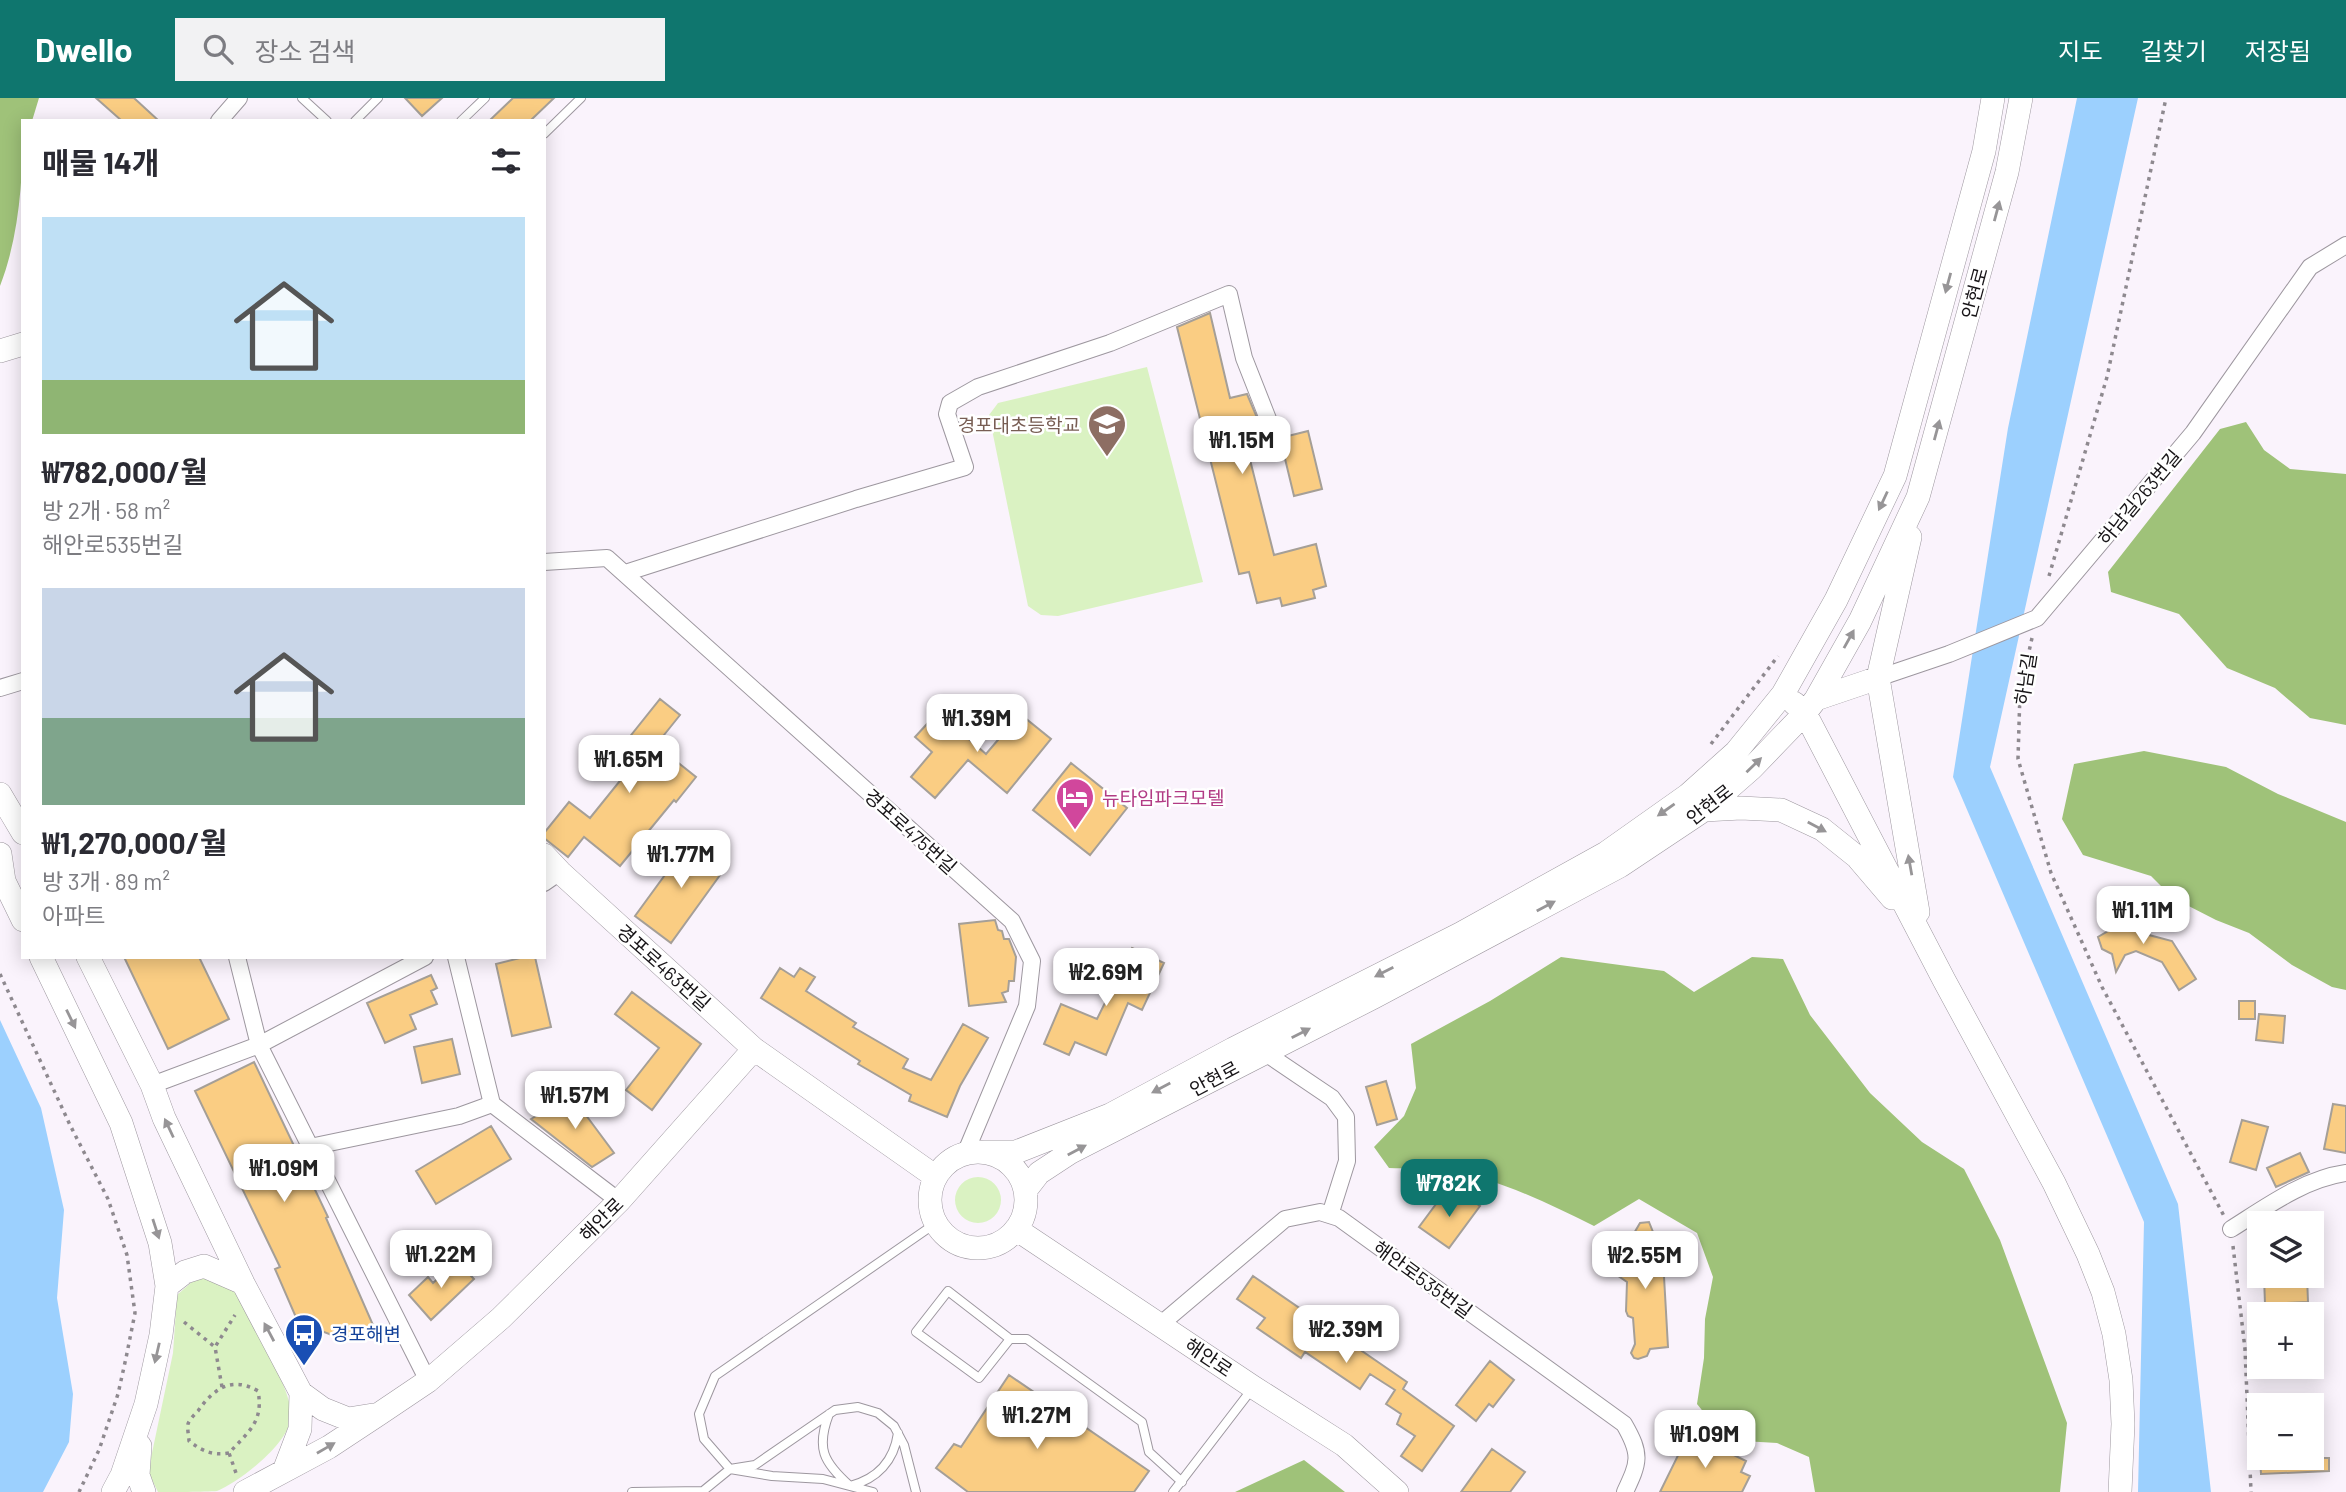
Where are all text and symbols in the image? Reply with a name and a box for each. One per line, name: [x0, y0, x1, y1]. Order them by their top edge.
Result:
search box: [175, 18, 665, 81]
text: Dwello: [35, 29, 133, 69]
icon: search: [199, 30, 237, 68]
text: 장소 검색: [255, 35, 355, 66]
text: 지도: [2058, 36, 2103, 65]
text: 길찾기: [2141, 36, 2207, 65]
text: 저장됨: [2245, 36, 2311, 65]
icon: filters: [487, 142, 525, 180]
text: 매물 14개: [42, 144, 160, 180]
one-way arrow: [1992, 199, 2003, 221]
icon: home: [221, 263, 347, 389]
street label: 안현로: [1956, 265, 1992, 321]
one-way arrow: [1942, 273, 1952, 294]
school or university icon: 경포대초등학교: [1086, 403, 1128, 458]
place label: 경포대초등학교: [958, 413, 1080, 436]
pin: ₩1.15M: [1185, 416, 1299, 476]
one-way arrow: [1932, 419, 1942, 440]
text: ₩1.15M: [1210, 425, 1274, 453]
street label: 하남길263번길: [2093, 445, 2185, 549]
text: ₩782,000/월: [42, 453, 208, 489]
one-way arrow: [1877, 491, 1889, 511]
text: 방 2개 · 58 m²: [42, 496, 170, 524]
text: 해안로535번길: [42, 530, 183, 558]
one-way arrow: [1843, 630, 1855, 649]
icon: home: [221, 634, 347, 760]
street label: 하남길: [2010, 651, 2040, 707]
pin: ₩1.39M: [920, 694, 1034, 754]
text: ₩1.39M: [942, 703, 1012, 731]
pin: ₩1.65M: [572, 736, 686, 795]
text: ₩1.65M: [594, 744, 664, 772]
one-way arrow: [1745, 758, 1762, 774]
hotel icon: 뉴타임파크모텔: [1054, 776, 1096, 831]
street label: 안현로: [1681, 779, 1737, 829]
street label: 경포로475번길: [860, 784, 962, 878]
place label: 뉴타임파크모텔: [1102, 786, 1224, 809]
one-way arrow: [1657, 803, 1675, 817]
one-way arrow: [1807, 822, 1827, 833]
text: ₩1,270,000/월: [42, 824, 227, 860]
pin: ₩1.77M: [624, 830, 738, 890]
text: ₩1.77M: [647, 839, 715, 867]
one-way arrow: [1904, 854, 1915, 876]
text: 방 3개 · 89 m²: [42, 867, 170, 895]
pin: ₩1.11M: [2086, 886, 2200, 946]
text: ₩1.11M: [2113, 895, 2173, 923]
one-way arrow: [1536, 900, 1556, 911]
text: 아파트: [42, 901, 105, 929]
street label: 경포로463번길: [613, 919, 715, 1015]
pin: ₩2.69M: [1049, 948, 1163, 1008]
text: ₩2.69M: [1069, 957, 1143, 985]
one-way arrow: [1374, 966, 1394, 978]
one-way arrow: [65, 1009, 76, 1029]
one-way arrow: [1291, 1028, 1311, 1039]
street label: 안현로: [1185, 1056, 1243, 1100]
pin: ₩1.57M: [518, 1072, 632, 1131]
text: ₩1.57M: [541, 1080, 609, 1108]
one-way arrow: [1150, 1081, 1170, 1093]
one-way arrow: [163, 1118, 175, 1138]
pin: ₩1.09M: [227, 1144, 341, 1204]
one-way arrow: [1068, 1144, 1088, 1156]
text: ₩1.09M: [249, 1153, 319, 1181]
pin: ₩782K: [1400, 1160, 1498, 1219]
text: ₩782K: [1417, 1168, 1481, 1196]
street label: 해안로: [574, 1192, 628, 1246]
map controls: [2247, 1211, 2324, 1470]
button: layers: [2247, 1211, 2324, 1288]
one-way arrow: [151, 1219, 162, 1240]
pin: ₩1.22M: [384, 1230, 498, 1290]
pin: ₩2.55M: [1588, 1232, 1702, 1291]
street label: 해안로535번길: [1369, 1235, 1477, 1323]
text: ₩1.22M: [406, 1239, 476, 1267]
text: ₩2.55M: [1608, 1240, 1682, 1268]
button: +: [2247, 1302, 2324, 1379]
pin: ₩2.39M: [1289, 1306, 1403, 1365]
bus stop icon: 경포해변: [283, 1312, 325, 1367]
text: ₩2.39M: [1309, 1314, 1383, 1342]
one-way arrow: [263, 1322, 275, 1342]
place label: 경포해변: [331, 1322, 401, 1345]
street label: 해안로: [1181, 1333, 1237, 1381]
one-way arrow: [151, 1342, 162, 1364]
pin: ₩1.27M: [980, 1392, 1094, 1451]
button: −: [2247, 1393, 2324, 1470]
text: ₩1.27M: [1003, 1400, 1071, 1428]
pin: ₩1.09M: [1648, 1410, 1762, 1470]
text: ₩1.09M: [1670, 1419, 1740, 1447]
one-way arrow: [317, 1441, 336, 1454]

